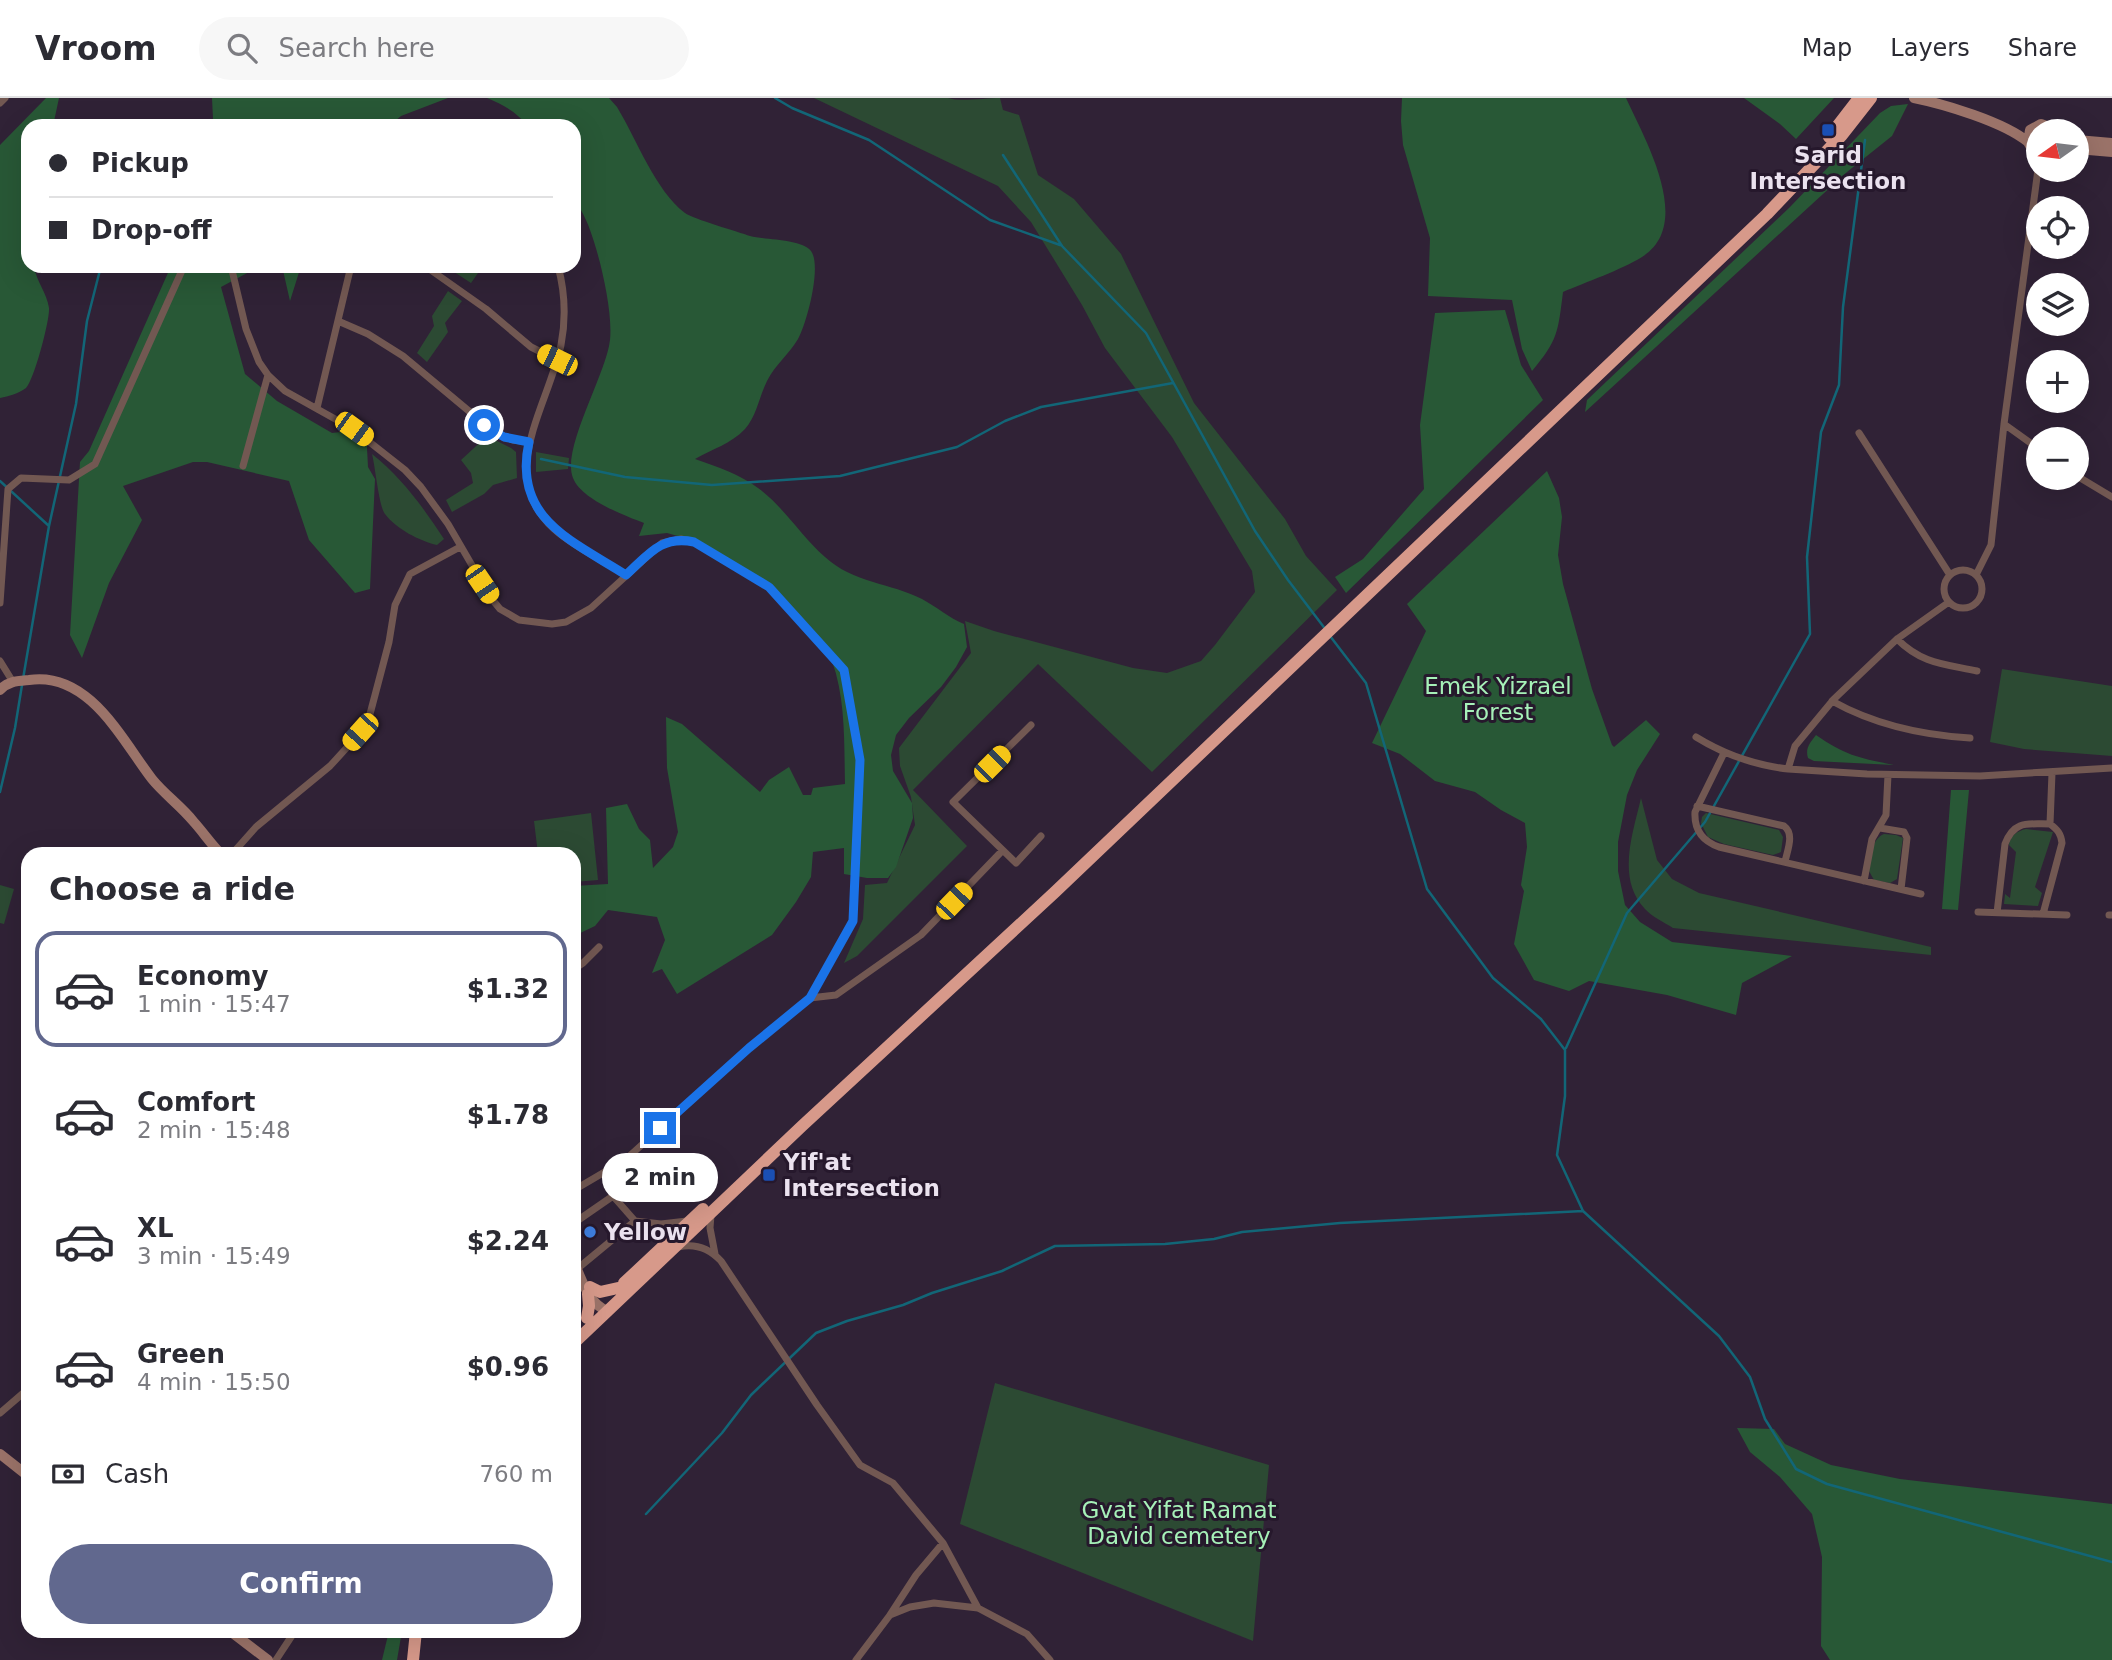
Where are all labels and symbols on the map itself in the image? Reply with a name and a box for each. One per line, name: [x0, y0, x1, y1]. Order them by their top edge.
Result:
north arrow: [2026, 119, 2090, 182]
marker: Sarid Intersection: [1820, 122, 1836, 138]
place label: Sarid Intersection: [1750, 142, 1906, 194]
car: [534, 341, 581, 379]
car: [331, 408, 378, 450]
route start: [468, 409, 500, 441]
car: [462, 561, 503, 607]
park label: Emek Yizrael Forest: [1424, 673, 1572, 725]
car: [339, 709, 382, 755]
car: [970, 742, 1015, 786]
car: [932, 879, 977, 923]
route end: [644, 1112, 676, 1144]
place label: Yif'at Intersection: [782, 1149, 940, 1201]
callout: 2 min: [602, 1152, 718, 1202]
marker: Yif'at Intersection: [761, 1167, 777, 1183]
place label: Yellow: [603, 1219, 687, 1245]
marker: Yellow: [582, 1224, 598, 1240]
park label: Gvat Yifat Ramat David cemetery: [1081, 1497, 1277, 1549]

